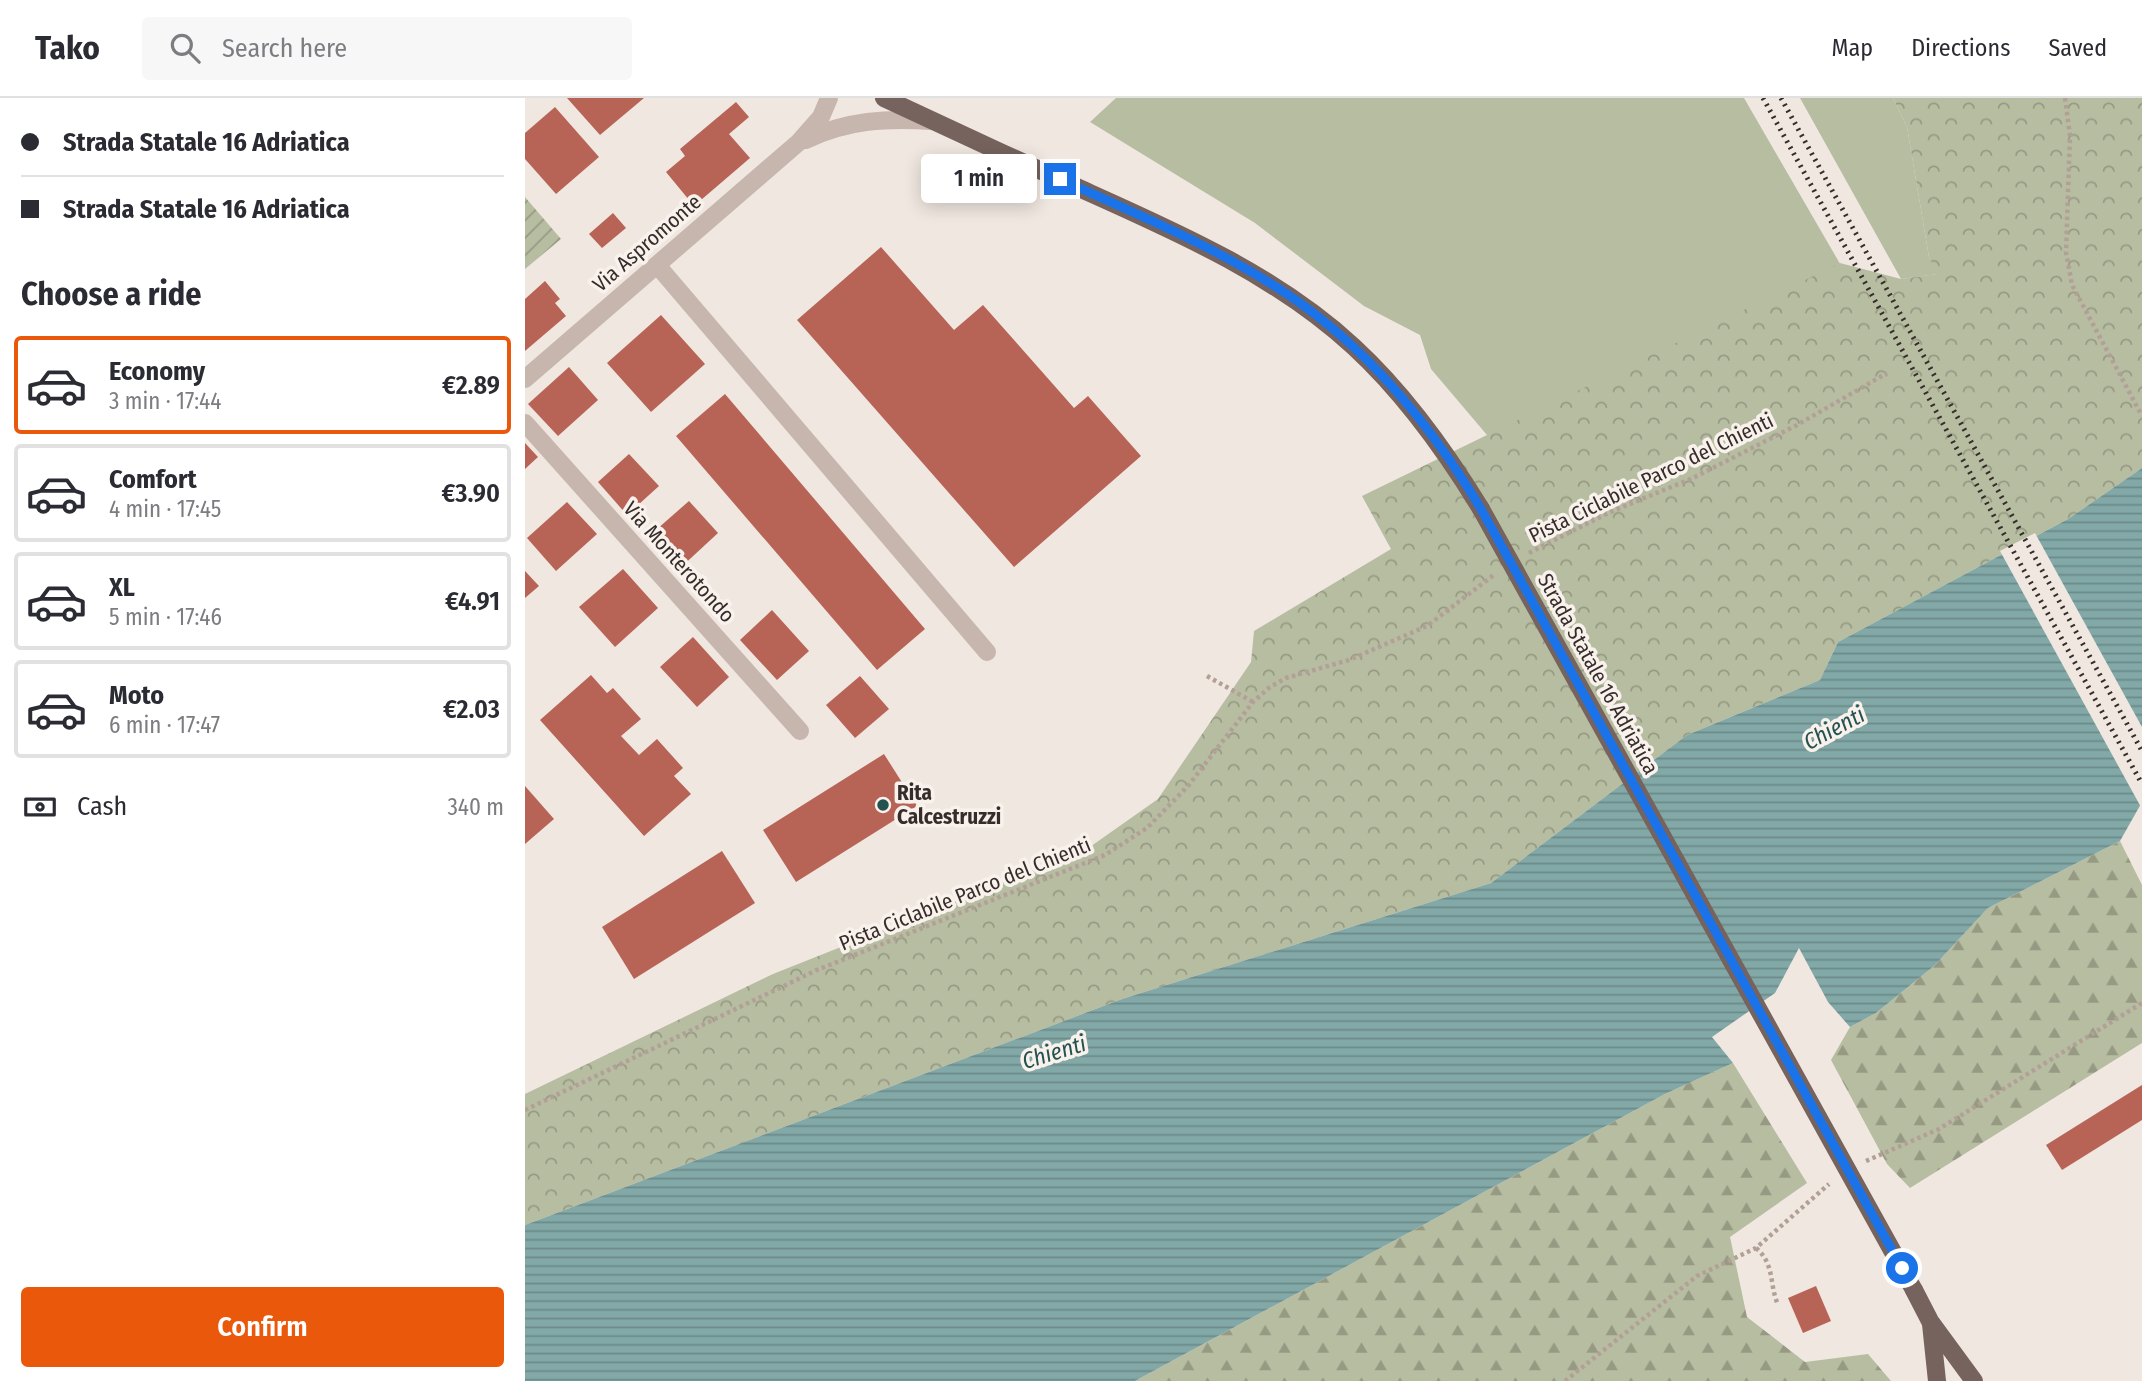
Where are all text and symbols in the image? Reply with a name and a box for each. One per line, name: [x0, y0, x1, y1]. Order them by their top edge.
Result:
search box: [142, 17, 632, 80]
text: Tako: [35, 28, 100, 68]
icon: search: [166, 29, 204, 67]
text: Search here: [222, 33, 347, 64]
text: Map: [1832, 34, 1873, 62]
text: Directions: [1911, 34, 2010, 62]
text: Saved: [2048, 34, 2107, 62]
text: Strada Statale 16 Adriatica: [63, 127, 350, 158]
callout: 1 min: [920, 154, 1035, 204]
route end: [1044, 163, 1076, 195]
text: 1 min: [954, 164, 1004, 192]
street label: Via Aspromonte: [587, 189, 707, 297]
text: Strada Statale 16 Adriatica: [63, 194, 350, 225]
text: Choose a ride: [21, 275, 202, 313]
icon: car: [25, 354, 88, 417]
text: Economy: [109, 356, 205, 387]
text: €2.89: [442, 370, 500, 401]
text: 3 min · 17:44: [109, 387, 221, 415]
street label: Pista Ciclabile Parco del Chienti: [1524, 407, 1778, 549]
icon: car: [25, 462, 88, 525]
text: Comfort: [109, 464, 197, 495]
text: €3.90: [441, 478, 500, 509]
text: 4 min · 17:45: [109, 495, 221, 523]
street label: Via Monterotondo: [618, 496, 740, 628]
street label: Strada Statale 16 Adriatica: [1532, 569, 1664, 779]
icon: car: [25, 570, 88, 633]
text: XL: [109, 572, 135, 603]
text: €4.91: [445, 586, 500, 617]
text: 5 min · 17:46: [109, 603, 222, 631]
icon: car: [25, 678, 88, 741]
text: Moto: [109, 680, 164, 711]
text: €2.03: [443, 694, 500, 725]
water label: Chienti: [1799, 700, 1870, 756]
text: 6 min · 17:47: [109, 711, 220, 739]
place label: Rita Calcestruzzi: [897, 780, 1001, 830]
icon: cash: [21, 788, 59, 826]
text: Cash: [77, 791, 127, 822]
text: 340 m: [448, 793, 504, 821]
marker: Rita Calcestruzzi: [875, 797, 891, 813]
street label: Pista Ciclabile Parco del Chienti: [835, 832, 1095, 956]
water label: Chienti: [1019, 1029, 1090, 1075]
route start: [1886, 1252, 1918, 1284]
button: Confirm: [21, 1287, 504, 1367]

